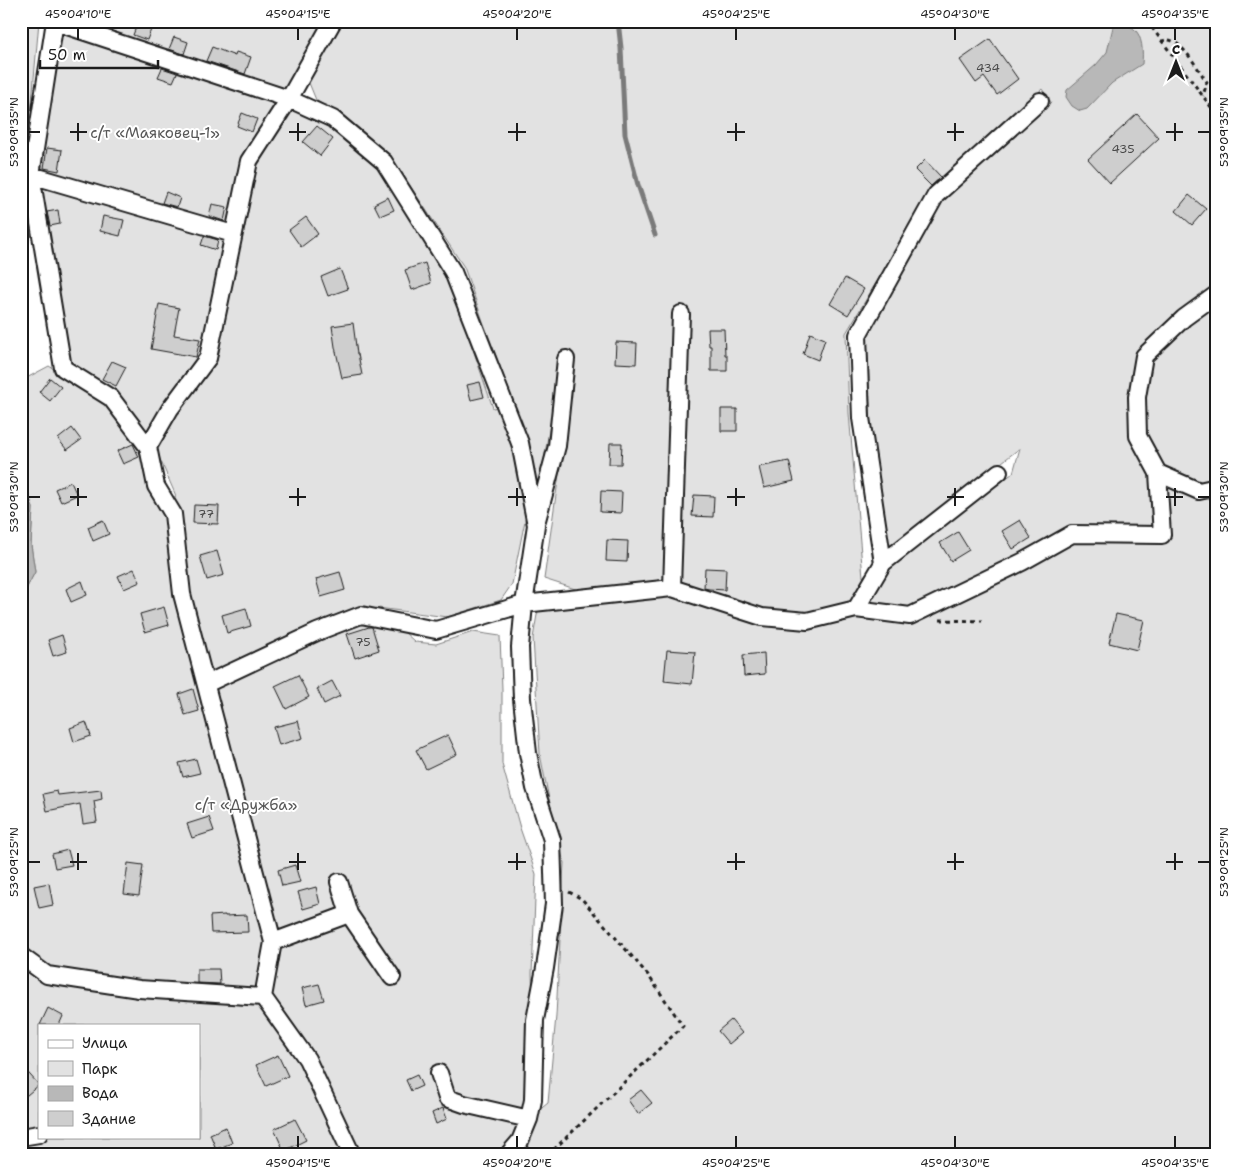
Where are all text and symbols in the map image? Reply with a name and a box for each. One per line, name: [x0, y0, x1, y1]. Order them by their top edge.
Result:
text: 45°04'10"E: [45, 6, 111, 22]
text: 45°04'15"E: [265, 6, 331, 22]
text: 45°04'20"E: [482, 6, 552, 22]
text: 45°04'25"E: [702, 6, 770, 22]
text: 45°04'30"E: [920, 6, 990, 22]
text: 45°04'35"E: [1141, 6, 1209, 22]
scale bar: [40, 38, 158, 70]
north arrow: [1150, 38, 1200, 88]
text: С: [1172, 40, 1180, 58]
text: 50 m: [48, 45, 86, 65]
house number: 434: [976, 60, 1000, 76]
text: 53°09'35"N: [6, 97, 22, 167]
text: 53°09'35"N: [1216, 97, 1232, 167]
park label: с/т «Маяковец-1»: [90, 123, 220, 143]
house number: 435: [1112, 141, 1134, 157]
text: 53°09'30"N: [6, 461, 22, 533]
text: 53°09'30"N: [1216, 461, 1232, 533]
house number: 77: [198, 506, 214, 522]
house number: 75: [355, 634, 371, 650]
park label: с/т «Дружба»: [195, 795, 297, 815]
text: 53°09'25"N: [6, 827, 22, 897]
text: 53°09'25"N: [1216, 827, 1232, 897]
legend: [38, 1024, 200, 1138]
text: Улица: [82, 1033, 128, 1053]
text: Парк: [82, 1059, 118, 1079]
text: Вода: [82, 1083, 119, 1103]
text: Здание: [82, 1109, 136, 1129]
text: 45°04'15"E: [265, 1155, 331, 1171]
text: 45°04'20"E: [482, 1155, 552, 1171]
text: 45°04'25"E: [702, 1155, 770, 1171]
text: 45°04'30"E: [920, 1155, 990, 1171]
text: 45°04'35"E: [1141, 1155, 1209, 1171]

